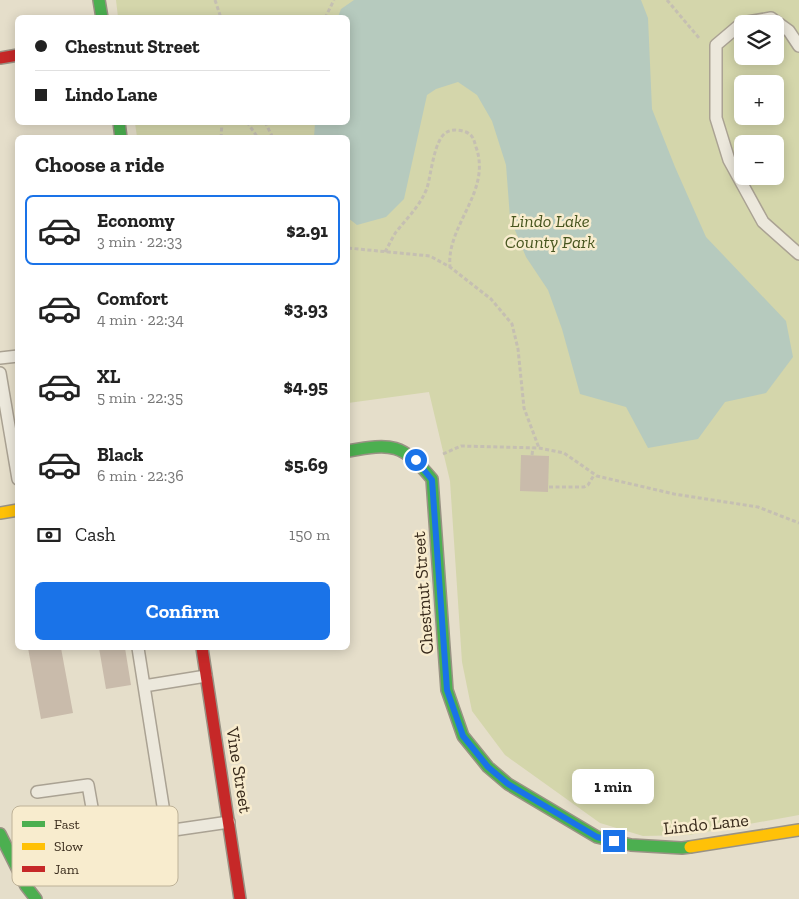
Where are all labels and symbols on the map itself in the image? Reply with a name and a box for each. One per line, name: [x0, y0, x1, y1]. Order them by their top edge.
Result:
park label: Lindo Lake County Park: [505, 210, 595, 253]
route start: [405, 449, 427, 471]
street label: Chestnut Street: [408, 530, 438, 655]
street label: Vine Street: [221, 725, 257, 815]
callout: 1 min: [573, 768, 655, 804]
legend: [12, 806, 178, 886]
street label: Lindo Lane: [662, 809, 750, 839]
text: Fast: [54, 816, 81, 833]
route end: [603, 830, 625, 852]
text: Slow: [54, 838, 83, 855]
text: Jam: [54, 861, 79, 878]

